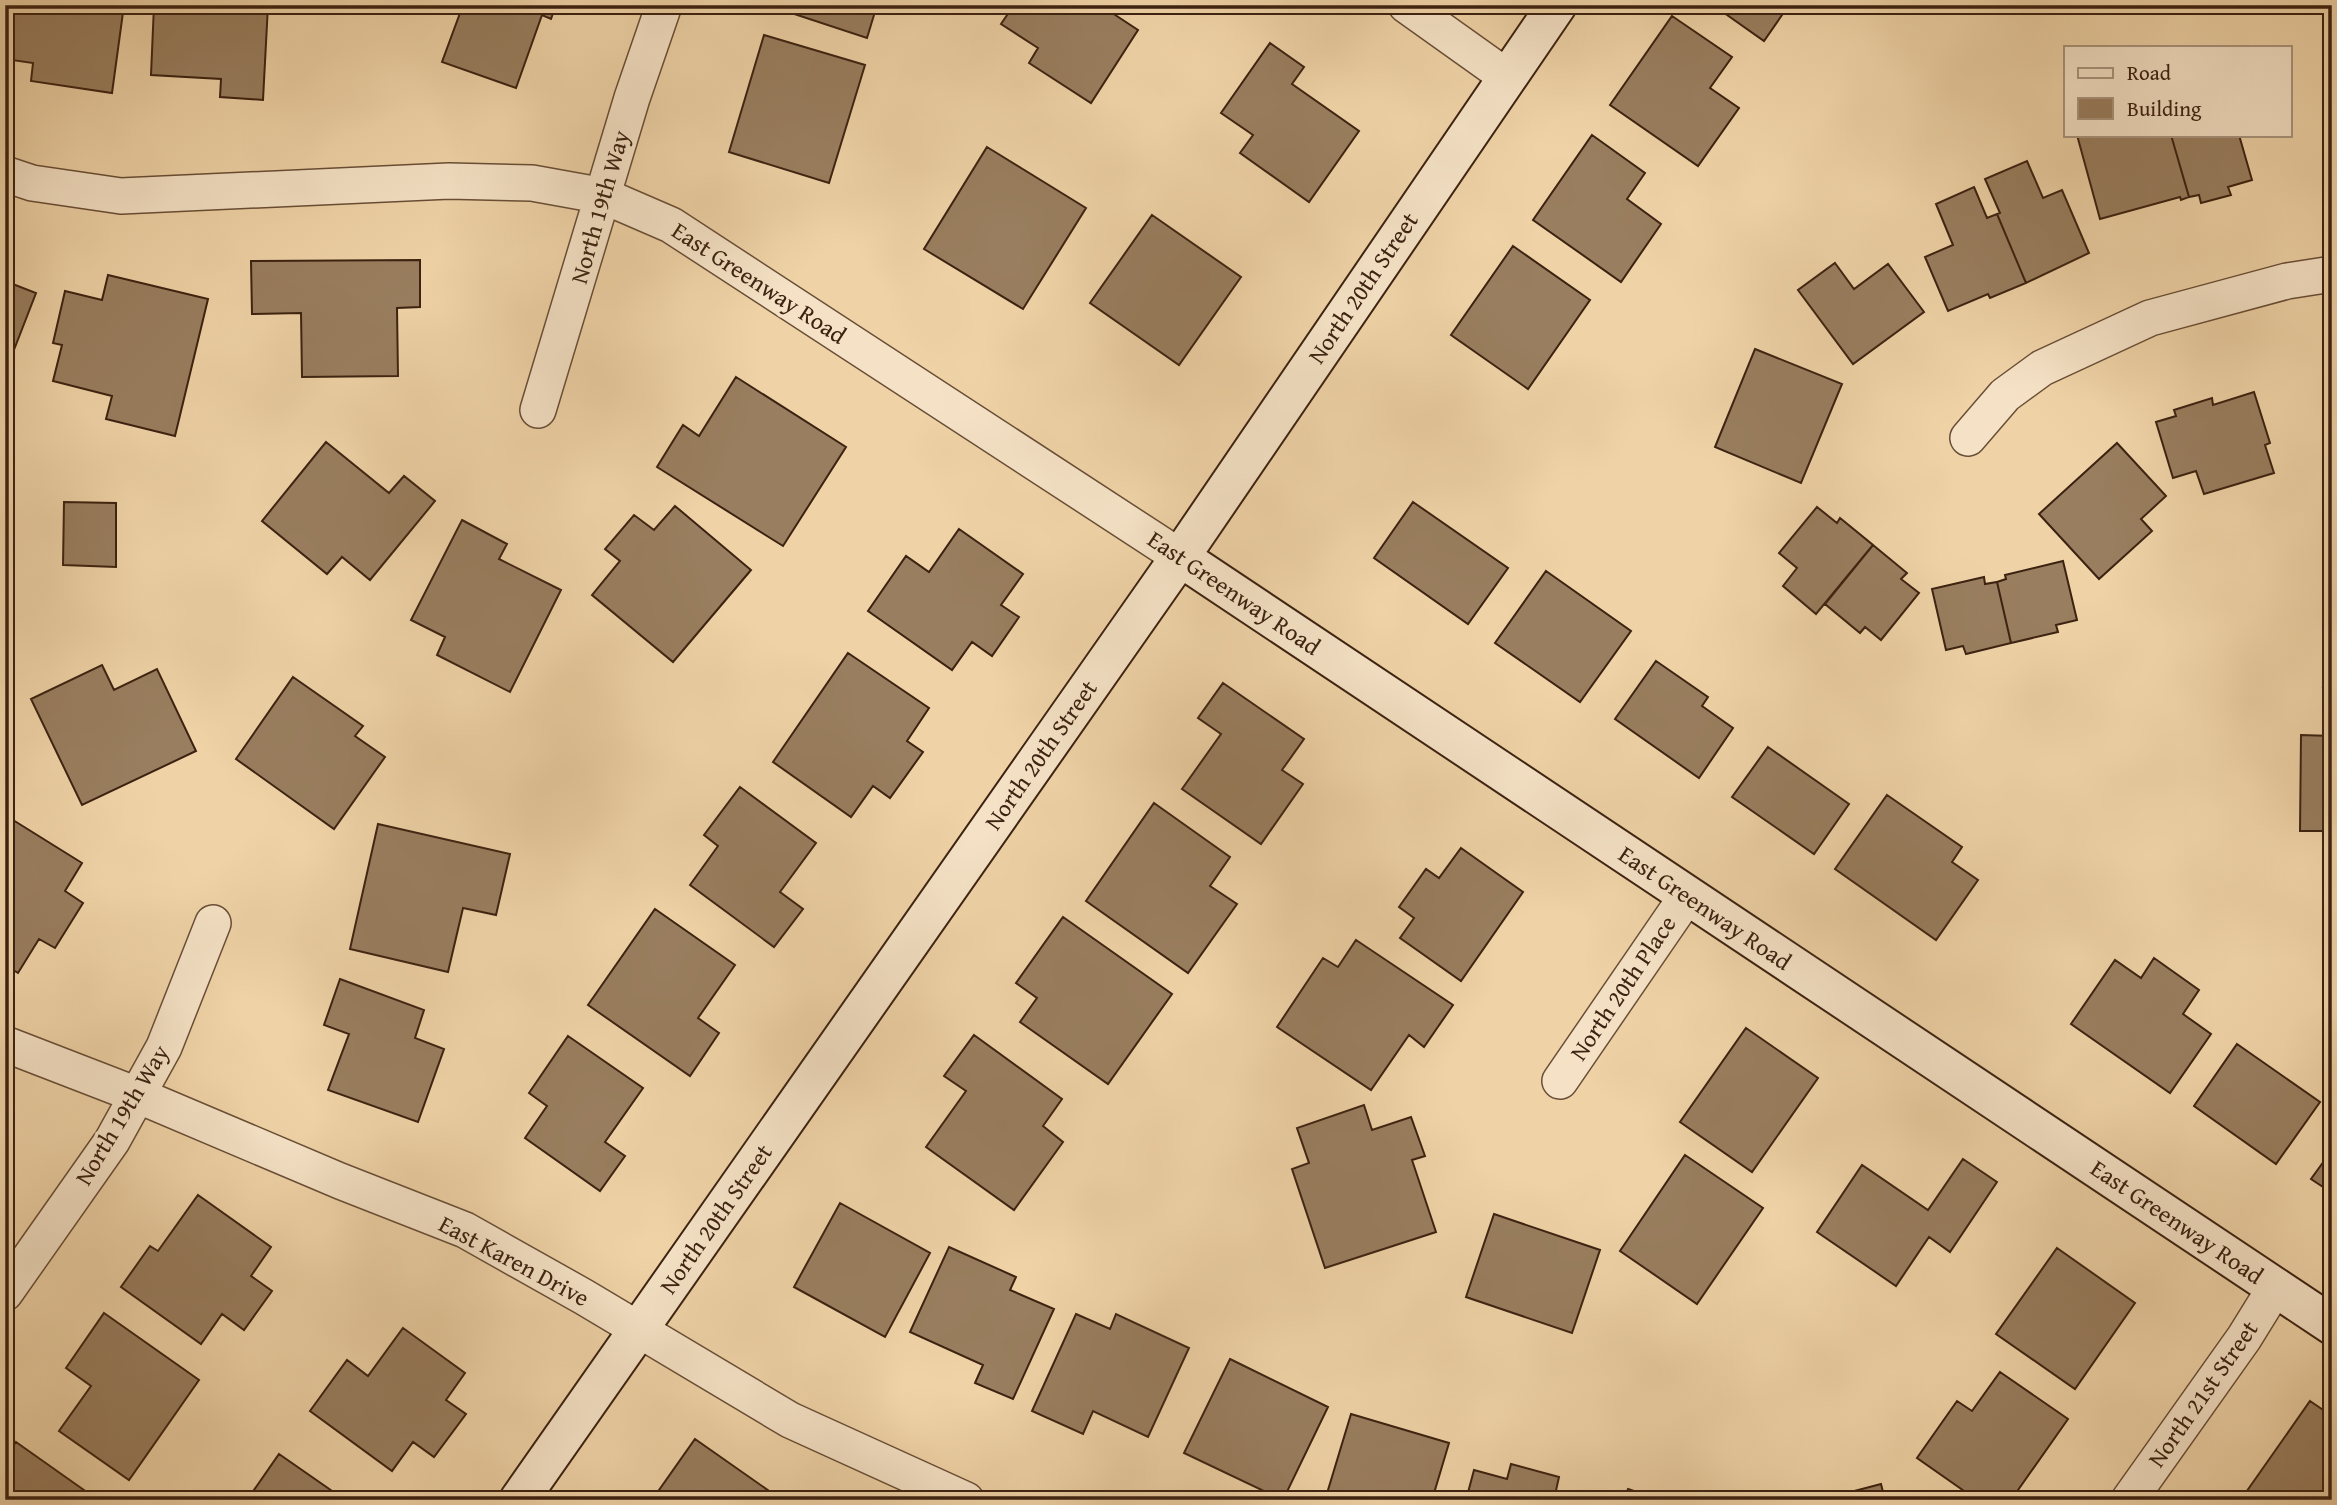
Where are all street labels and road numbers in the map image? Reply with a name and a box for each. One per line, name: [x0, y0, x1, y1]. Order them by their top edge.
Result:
street label: North 19th Way: [561, 126, 638, 288]
street label: North 20th Street: [1299, 204, 1427, 371]
street label: East Greenway Road: [665, 213, 854, 352]
street label: East Greenway Road: [1141, 522, 1328, 664]
street label: North 20th Street: [976, 672, 1106, 837]
street label: East Greenway Road: [1612, 837, 1799, 979]
street label: North 20th Place: [1561, 908, 1684, 1067]
street label: North 19th Way: [66, 1038, 177, 1192]
street label: North 20th Street: [651, 1136, 781, 1301]
street label: East Greenway Road: [2084, 1151, 2271, 1293]
street label: East Karen Drive: [433, 1206, 596, 1315]
street label: North 21st Street: [2139, 1313, 2267, 1474]

